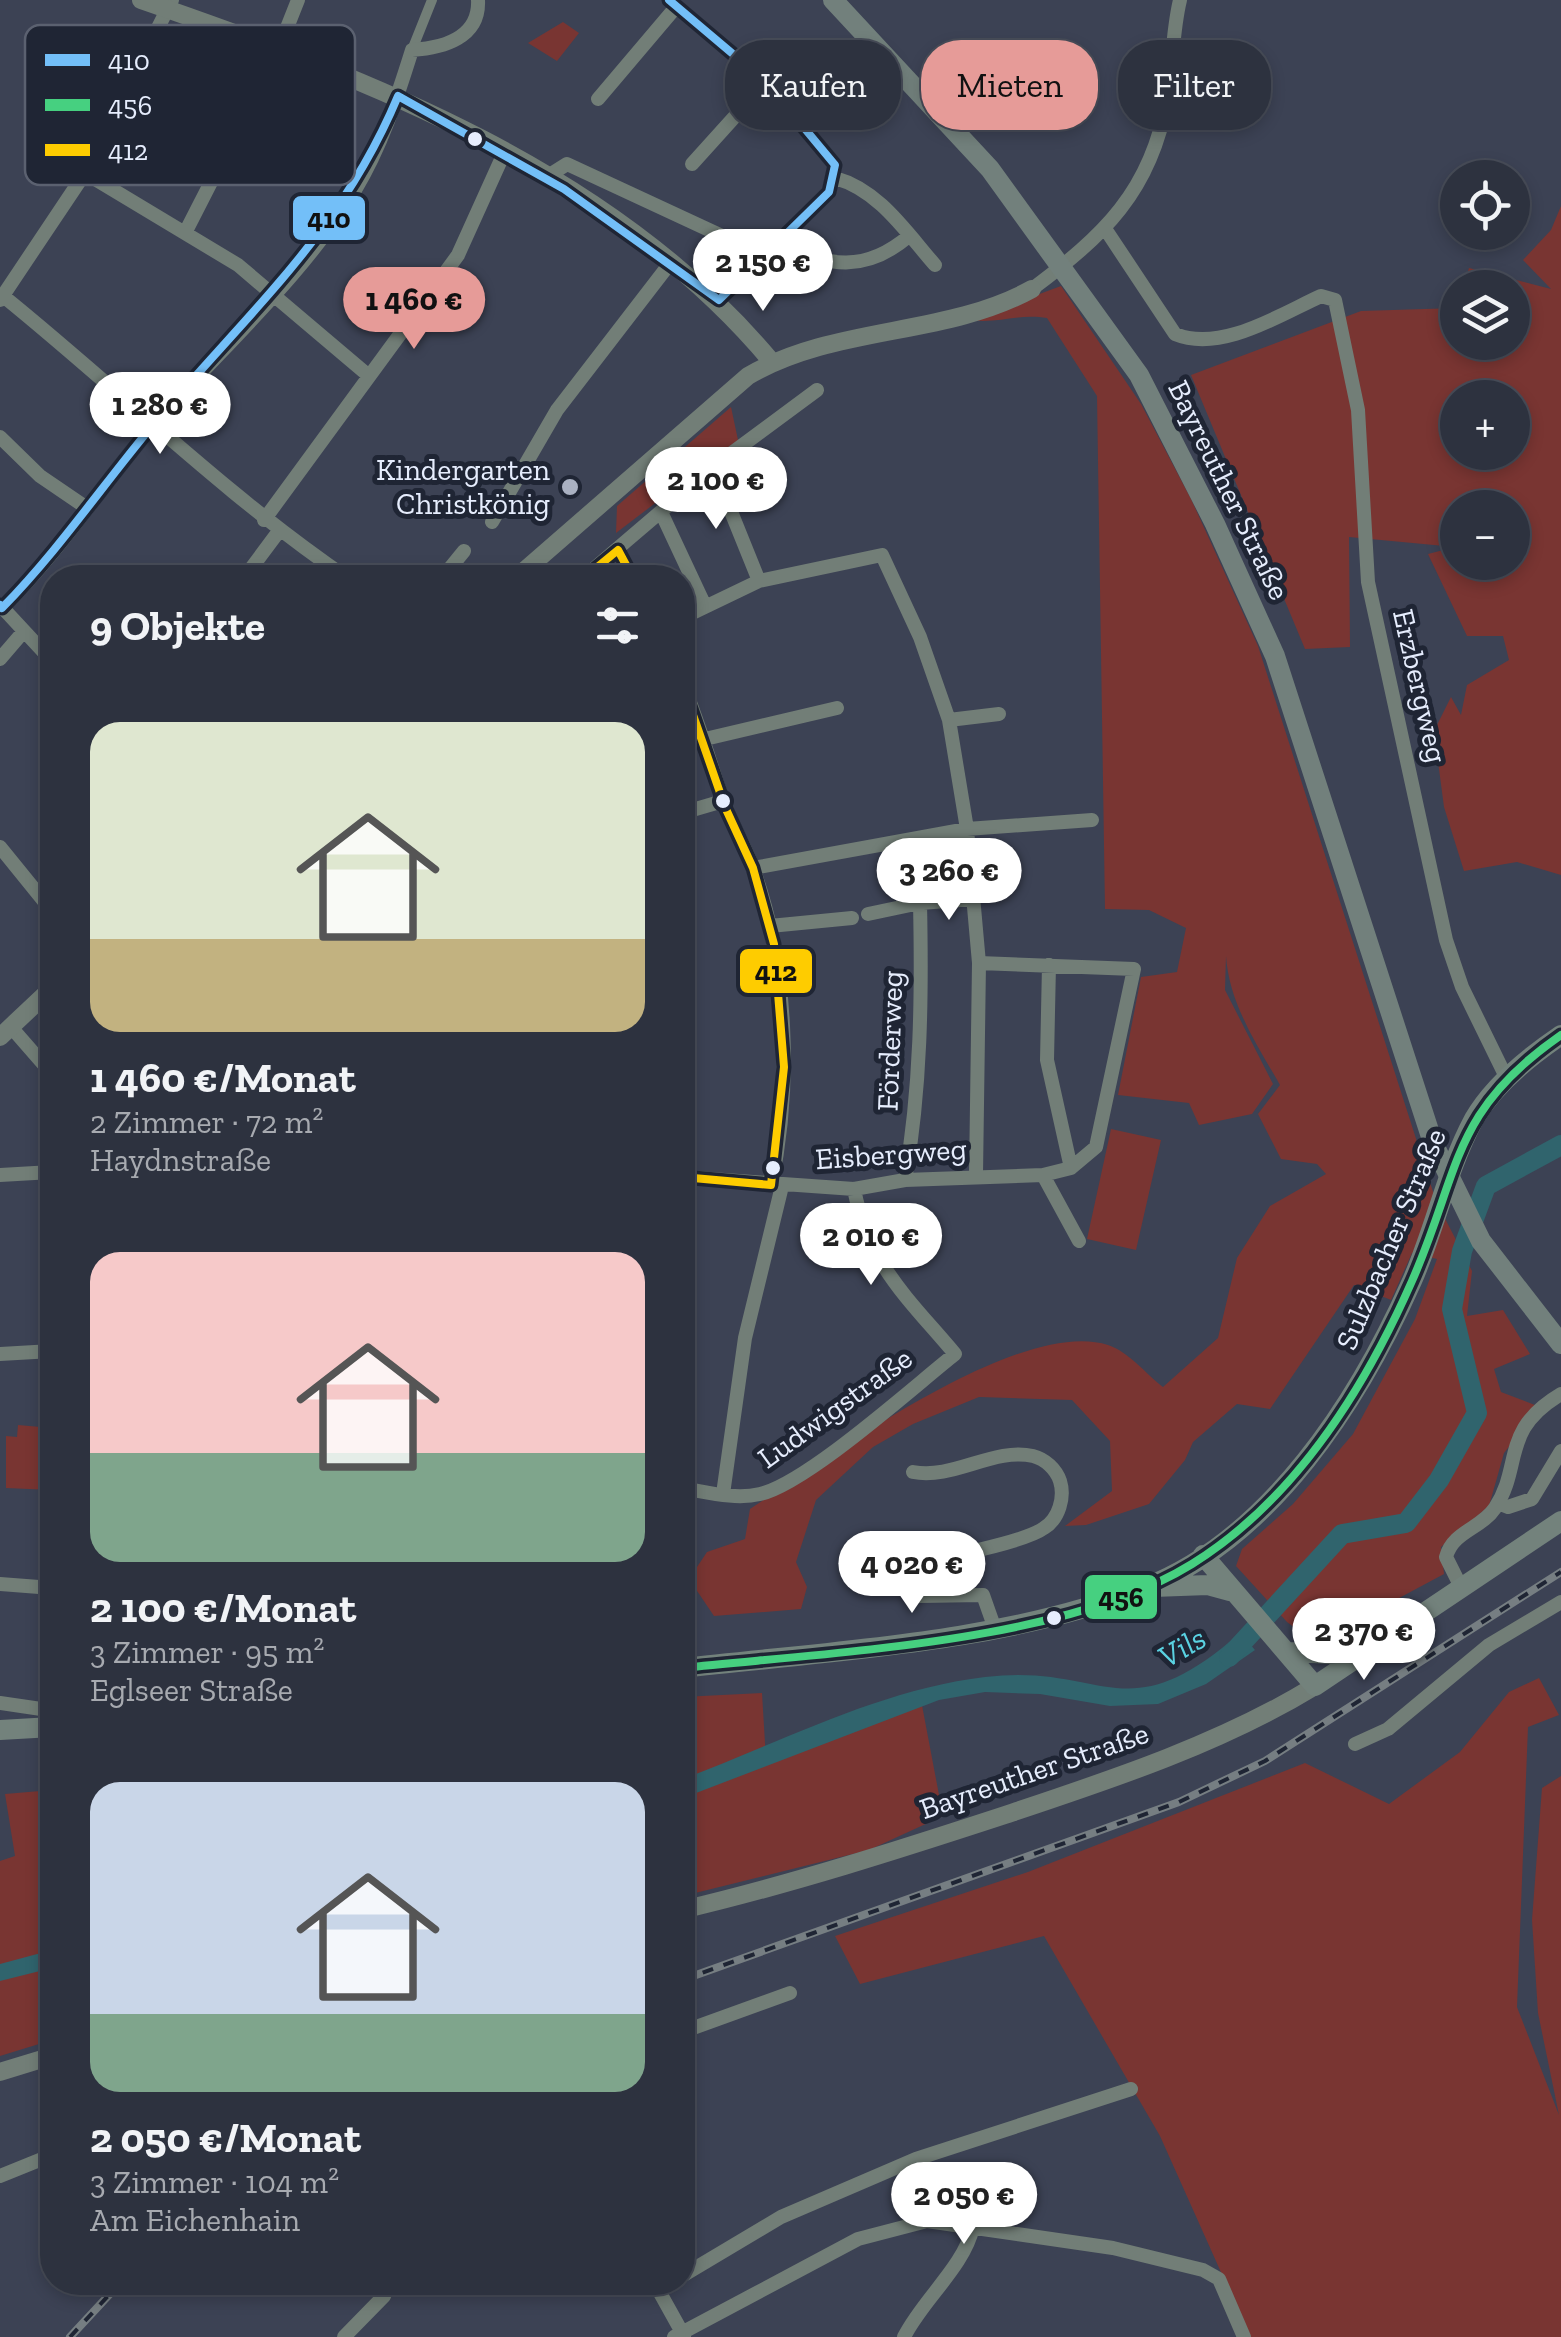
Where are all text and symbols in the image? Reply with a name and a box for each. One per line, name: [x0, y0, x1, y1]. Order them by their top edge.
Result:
legend: [25, 25, 355, 185]
chip: Kaufen: [725, 40, 901, 130]
chip: Mieten: [921, 40, 1098, 130]
chip: Filter: [1118, 40, 1271, 130]
text: 410: [108, 44, 150, 77]
text: 456: [108, 89, 152, 122]
unlabelled marker: [465, 129, 485, 149]
text: 412: [108, 134, 148, 167]
map controls: [1440, 160, 1530, 580]
button: locate: [1440, 160, 1530, 250]
line badge: 410: [291, 194, 367, 242]
text: 410: [307, 202, 351, 235]
pin: 2 150 €: [671, 229, 855, 314]
text: 2 150 €: [715, 242, 811, 280]
pin: 1 460 €: [322, 267, 506, 352]
button: layers: [1440, 270, 1530, 360]
text: 1 460 €: [365, 280, 463, 318]
pin: 1 280 €: [68, 372, 252, 457]
street label: Bayreuther Straße: [1160, 374, 1298, 606]
button: +: [1440, 380, 1530, 470]
text: 1 280 €: [112, 385, 208, 423]
pin: 2 100 €: [624, 447, 808, 532]
place label: Kindergarten Christkönig: [376, 452, 550, 522]
text: 2 100 €: [667, 460, 765, 498]
marker: Kindergarten Christkönig: [559, 476, 581, 498]
button: −: [1440, 490, 1530, 580]
icon: filters: [590, 598, 645, 653]
text: 9 Objekte: [90, 600, 265, 651]
street label: Erzbergweg: [1385, 606, 1455, 766]
icon: home: [278, 787, 458, 967]
unlabelled marker: [713, 791, 733, 811]
pin: 3 260 €: [857, 838, 1041, 923]
text: 3 260 €: [899, 851, 999, 889]
line badge: 412: [738, 947, 814, 995]
text: 412: [755, 955, 797, 988]
street label: Förderweg: [870, 970, 910, 1112]
text: 1 460 €/Monat: [90, 1052, 356, 1103]
text: 2 Zimmer · 72 m²: [90, 1103, 323, 1141]
street label: Sulzbacher Straße: [1328, 1123, 1454, 1355]
street label: Eisbergweg: [814, 1131, 968, 1177]
text: Haydnstraße: [90, 1141, 271, 1179]
unlabelled marker: [763, 1158, 783, 1178]
pin: 2 010 €: [779, 1203, 963, 1288]
text: 2 010 €: [822, 1216, 920, 1254]
icon: home: [278, 1317, 458, 1497]
street label: Ludwigstraße: [751, 1340, 919, 1476]
pin: 4 020 €: [820, 1531, 1004, 1616]
text: 4 020 €: [860, 1544, 964, 1582]
line badge: 456: [1083, 1573, 1159, 1621]
text: 456: [1098, 1581, 1144, 1614]
text: 2 100 €/Monat: [90, 1582, 356, 1633]
pin: 2 370 €: [1272, 1598, 1456, 1683]
unlabelled marker: [1044, 1608, 1064, 1628]
text: 2 370 €: [1314, 1611, 1414, 1649]
water label: Vils: [1151, 1618, 1213, 1676]
text: 3 Zimmer · 95 m²: [90, 1633, 324, 1671]
text: Eglseer Straße: [90, 1671, 293, 1709]
street label: Bayreuther Straße: [915, 1715, 1153, 1827]
icon: home: [278, 1847, 458, 2027]
text: 2 050 €/Monat: [90, 2112, 361, 2163]
pin: 2 050 €: [872, 2162, 1056, 2247]
text: 3 Zimmer · 104 m²: [90, 2163, 339, 2201]
text: 2 050 €: [913, 2175, 1015, 2213]
text: Am Eichenhain: [90, 2201, 300, 2239]

